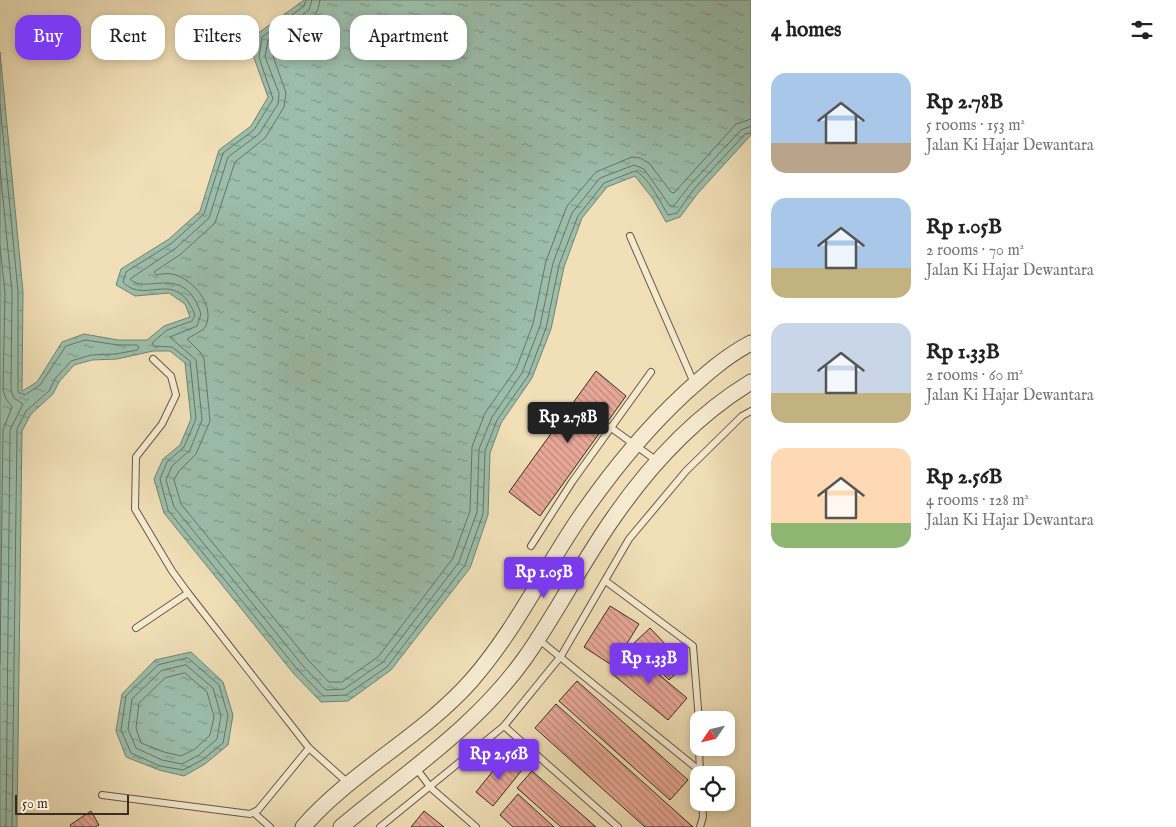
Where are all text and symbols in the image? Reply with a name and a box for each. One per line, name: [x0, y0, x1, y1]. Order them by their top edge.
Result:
chip: Buy: [15, 15, 81, 60]
chip: Rent: [91, 15, 165, 60]
chip: Filters: [175, 15, 259, 60]
chip: New: [269, 15, 340, 60]
chip: Apartment: [350, 15, 467, 60]
icon: filters: [1128, 16, 1156, 44]
text: 4 homes: [771, 17, 841, 44]
text: Rp 2.78B: [926, 89, 1003, 116]
icon: home: [811, 93, 871, 153]
text: 5 rooms · 153 m²: [926, 116, 1025, 136]
text: Jalan Ki Hajar Dewantara: [926, 136, 1094, 156]
text: Rp 1.05B: [926, 214, 1002, 241]
icon: home: [811, 218, 871, 278]
text: 2 rooms · 70 m²: [926, 241, 1024, 261]
text: Jalan Ki Hajar Dewantara: [926, 261, 1094, 281]
text: Rp 1.33B: [926, 339, 1000, 366]
icon: home: [811, 343, 871, 403]
text: 2 rooms · 60 m²: [926, 366, 1024, 386]
text: Jalan Ki Hajar Dewantara: [926, 386, 1094, 406]
pin: Rp 2.78B: [516, 402, 620, 444]
text: Rp 2.78B: [539, 408, 597, 428]
text: Rp 2.56B: [926, 464, 1003, 491]
icon: home: [811, 468, 871, 528]
text: 4 rooms · 128 m²: [926, 491, 1029, 511]
text: Jalan Ki Hajar Dewantara: [926, 511, 1094, 531]
pin: Rp 1.05B: [492, 556, 596, 599]
text: Rp 1.05B: [515, 563, 573, 583]
pin: Rp 1.33B: [597, 642, 701, 685]
text: Rp 1.33B: [621, 649, 677, 669]
north arrow: [690, 711, 735, 756]
map controls: [690, 711, 735, 811]
pin: Rp 2.56B: [447, 738, 551, 781]
text: Rp 2.56B: [470, 745, 528, 765]
button: locate: [690, 766, 735, 811]
scale bar: [15, 792, 129, 815]
text: 50 m: [22, 795, 48, 813]

